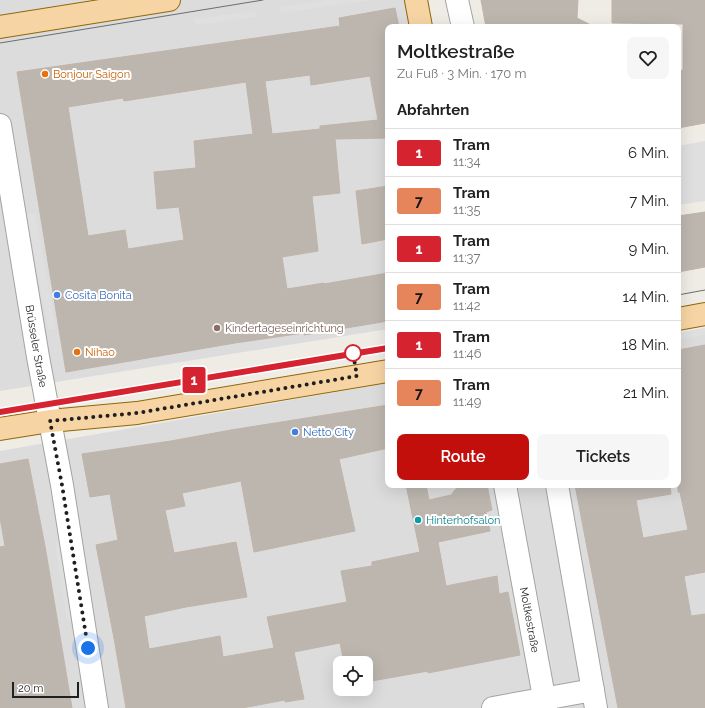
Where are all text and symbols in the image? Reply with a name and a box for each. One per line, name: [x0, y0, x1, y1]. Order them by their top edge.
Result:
button: heart: [627, 37, 669, 79]
text: Moltkestraße: [397, 40, 515, 62]
text: Zu Fuß · 3 Min. · 170 m: [397, 66, 526, 81]
place label: Bonjour Saigon: [53, 68, 130, 81]
marker: Bonjour Saigon: [40, 69, 50, 79]
text: Abfahrten: [397, 101, 469, 119]
text: Tram: [453, 136, 490, 154]
text: 6 Min.: [628, 144, 669, 162]
text: 1: [416, 145, 422, 161]
text: 11:34: [453, 154, 481, 169]
text: Tram: [453, 184, 490, 202]
text: 7 Min.: [629, 192, 669, 210]
text: 7: [415, 193, 423, 209]
text: 11:35: [453, 202, 481, 217]
text: Tram: [453, 232, 490, 250]
text: 9 Min.: [628, 240, 669, 258]
text: 1: [416, 241, 422, 257]
text: 11:37: [453, 250, 480, 265]
text: Tram: [453, 280, 490, 298]
text: 14 Min.: [623, 288, 669, 306]
place label: Cosita Bonita: [65, 289, 132, 302]
text: 7: [415, 289, 423, 305]
marker: Cosita Bonita: [52, 290, 62, 300]
text: 11:42: [453, 298, 480, 313]
street label: Brüsseler Straße: [23, 304, 50, 389]
place label: Kindertageseinrichtung: [225, 322, 344, 335]
marker: Kindertageseinrichtung: [212, 323, 222, 333]
text: Tram: [453, 328, 490, 346]
text: 18 Min.: [622, 336, 669, 354]
text: 1: [416, 337, 422, 353]
unlabelled marker: [344, 344, 362, 362]
place label: Nihao: [85, 346, 115, 359]
text: 11:46: [453, 346, 482, 361]
marker: Nihao: [72, 347, 82, 357]
line badge: 1: [181, 367, 207, 393]
text: 1: [191, 372, 197, 388]
text: Tram: [453, 376, 490, 394]
text: 21 Min.: [623, 384, 669, 402]
text: 7: [415, 385, 423, 401]
text: 11:49: [453, 394, 481, 409]
place label: Netto City: [303, 426, 354, 439]
marker: Netto City: [290, 427, 300, 437]
button: Route: [397, 434, 529, 480]
button: Tickets: [537, 434, 669, 480]
place label: Hinterhofsalon: [426, 514, 501, 527]
marker: Hinterhofsalon: [413, 515, 423, 525]
street label: Moltkestraße: [517, 586, 542, 654]
your location: [78, 638, 98, 658]
map controls: [333, 656, 373, 696]
button: locate: [333, 656, 373, 696]
scale bar: [12, 680, 79, 699]
text: 20 m: [18, 682, 43, 695]

